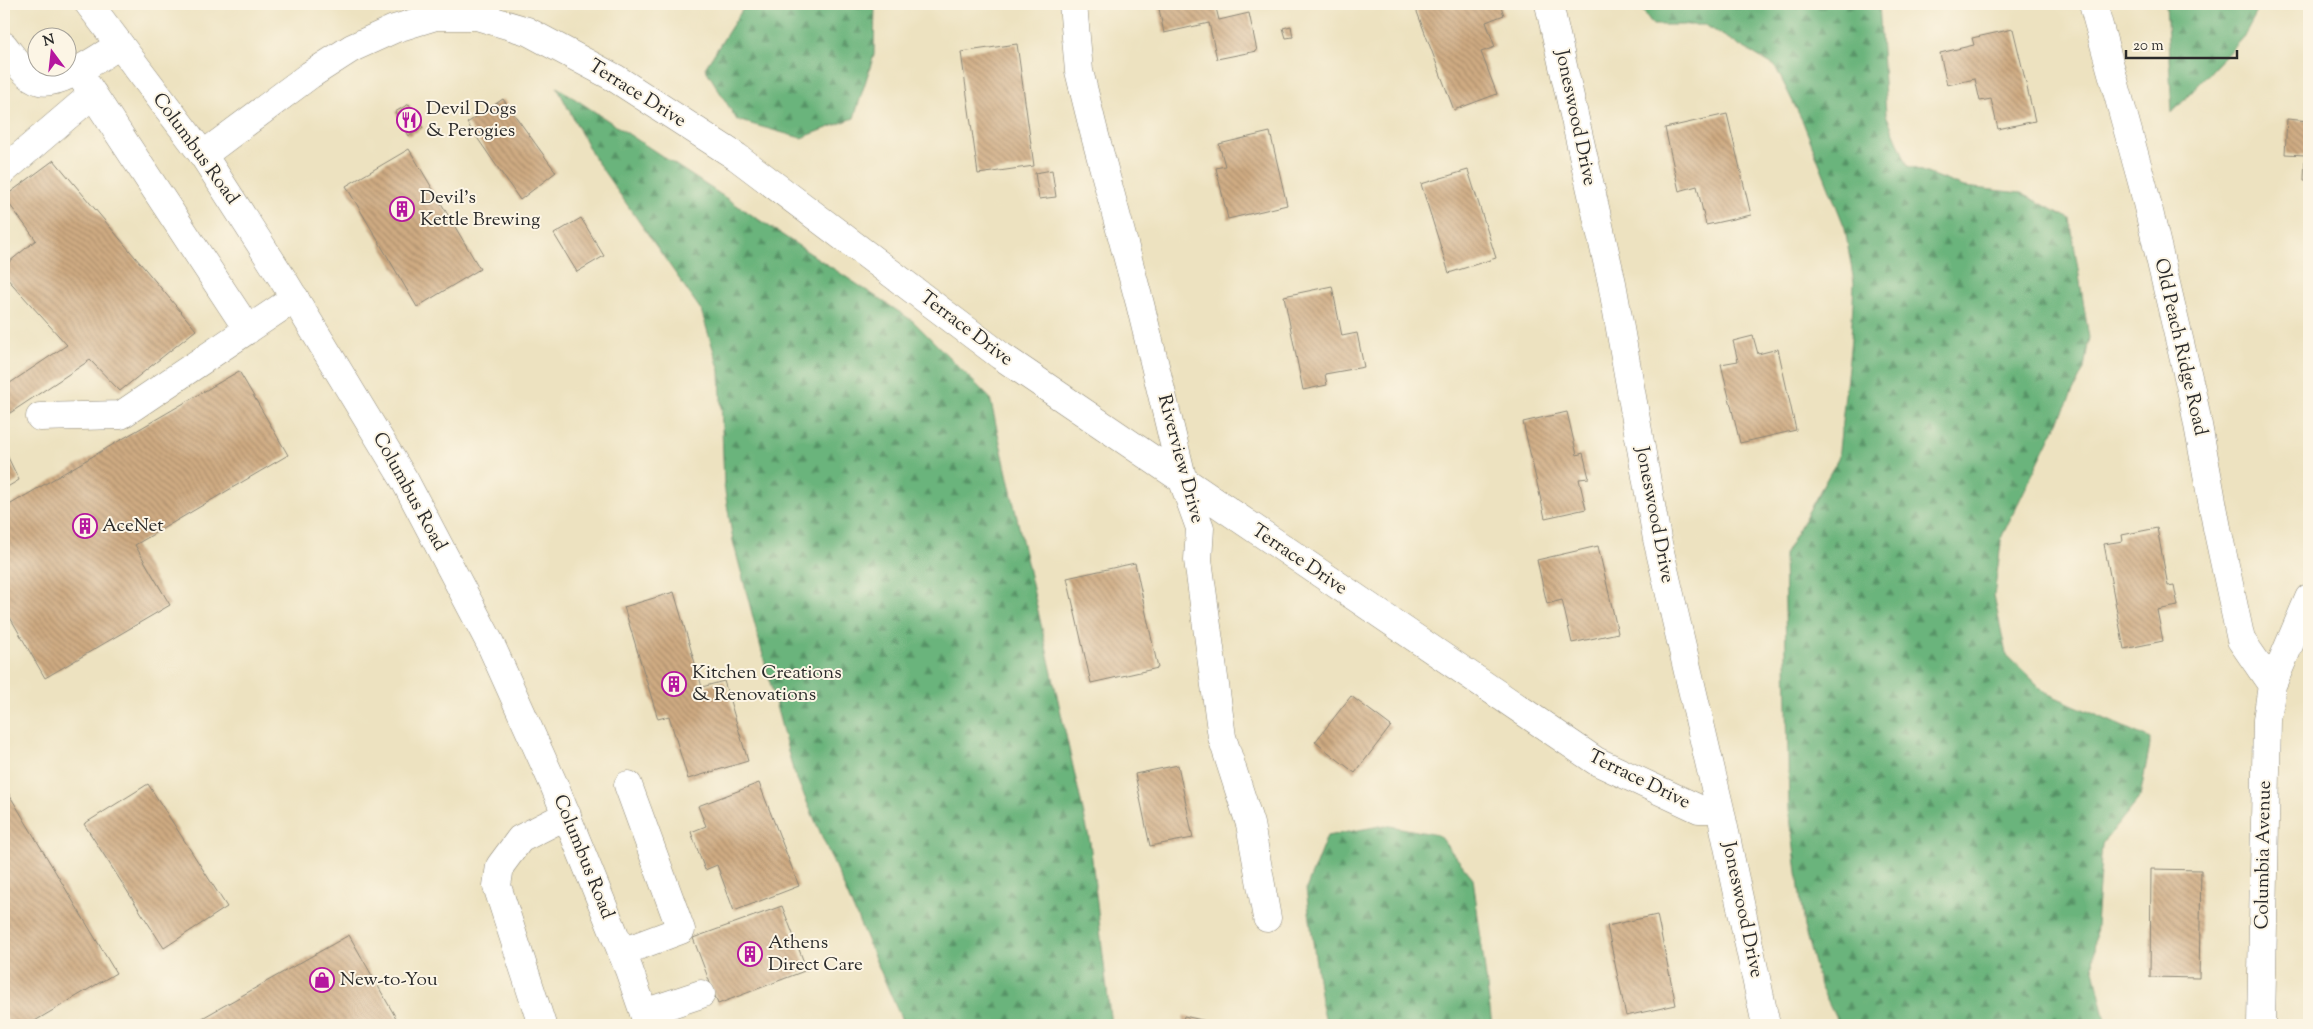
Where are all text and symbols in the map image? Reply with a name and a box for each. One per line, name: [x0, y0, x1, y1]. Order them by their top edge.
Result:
north arrow: [28, 28, 78, 78]
scale bar: [2126, 28, 2237, 60]
text: N: [41, 30, 57, 52]
text: 20 m: [2133, 36, 2164, 57]
street label: Joneswood Drive: [1547, 47, 1603, 189]
street label: Terrace Drive: [583, 53, 691, 135]
street label: Columbus Road: [145, 88, 245, 211]
place label: Devil Dogs & Perogies: [426, 96, 516, 145]
restaurant icon: Devil Dogs & Perogies: [396, 107, 422, 133]
place label: Devil's Kettle Brewing: [420, 185, 540, 234]
building icon: Devil's Kettle Brewing: [389, 196, 415, 222]
street label: Old Peach Ridge Road: [2146, 256, 2214, 439]
street label: Terrace Drive: [914, 285, 1018, 373]
street label: Riverview Drive: [1150, 392, 1210, 526]
street label: Columbus Road: [365, 428, 453, 557]
street label: Joneswood Drive: [1627, 444, 1680, 586]
building icon: AceNet: [72, 513, 98, 539]
place label: AceNet: [102, 513, 164, 540]
street label: Terrace Drive: [1246, 518, 1352, 602]
place label: Kitchen Creations & Renovations: [692, 660, 842, 709]
building icon: Kitchen Creations & Renovations: [661, 671, 687, 697]
street label: Terrace Drive: [1583, 744, 1695, 816]
street label: Columbia Avenue: [2249, 780, 2279, 930]
street label: Columbus Road: [546, 791, 620, 924]
street label: Joneswood Drive: [1714, 839, 1770, 981]
place label: Athens Direct Care: [768, 930, 863, 979]
building icon: Athens Direct Care: [737, 941, 763, 967]
shop icon: New-to-You: [309, 967, 335, 993]
place label: New-to-You: [340, 967, 438, 994]

